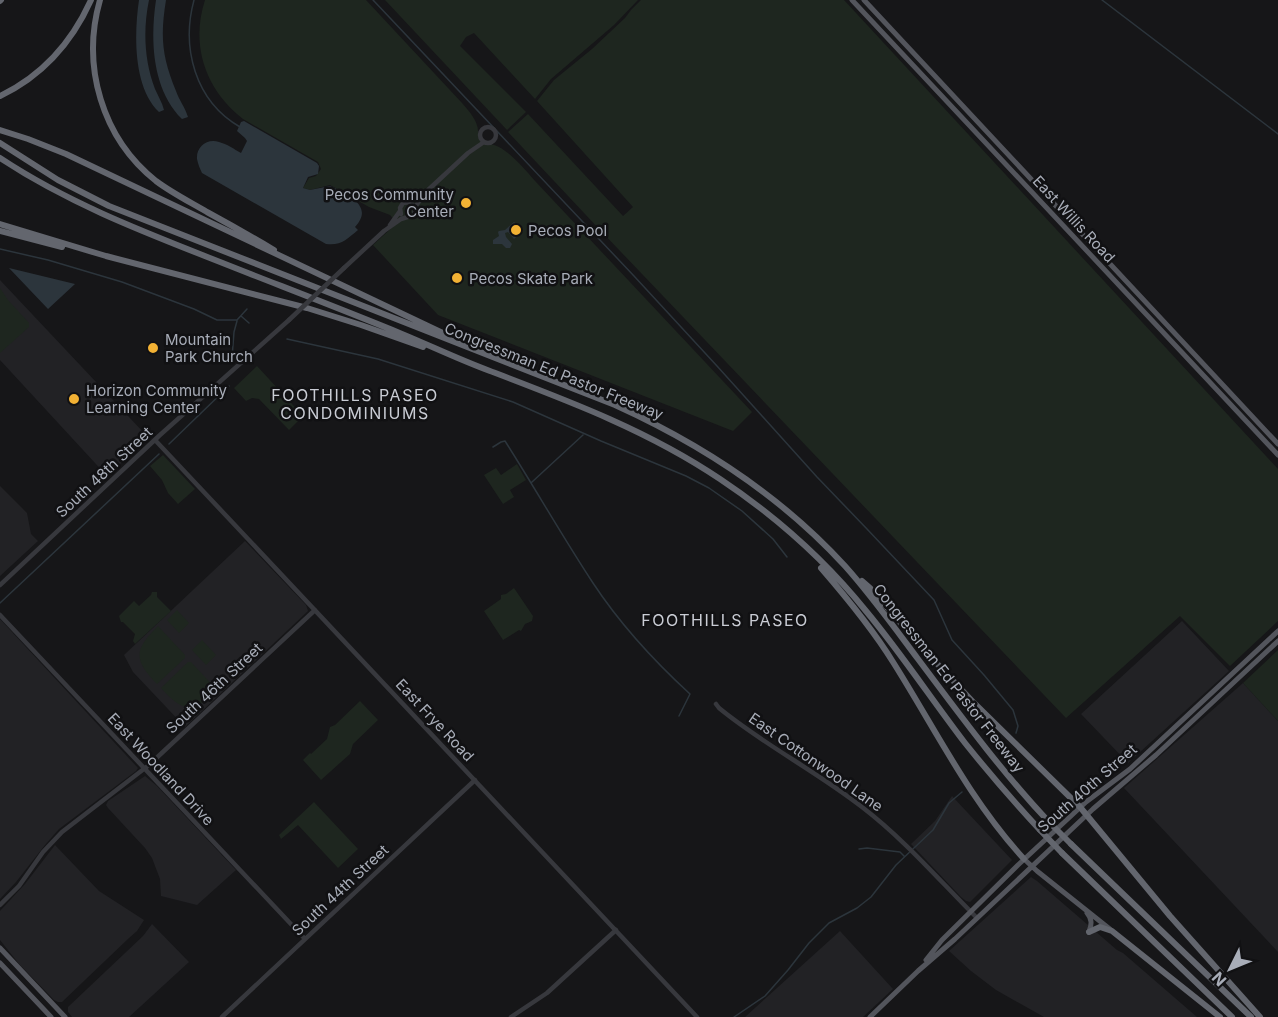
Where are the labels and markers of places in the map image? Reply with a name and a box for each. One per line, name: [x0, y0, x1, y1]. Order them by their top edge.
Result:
place label: Pecos Community Center: [325, 185, 455, 221]
marker: Pecos Community Center: [459, 196, 473, 210]
place label: Pecos Pool: [528, 221, 607, 240]
marker: Pecos Pool: [509, 223, 523, 237]
place label: Pecos Skate Park: [469, 269, 594, 288]
marker: Pecos Skate Park: [450, 271, 464, 285]
place label: Mountain Park Church: [165, 330, 253, 366]
marker: Mountain Park Church: [146, 341, 160, 355]
place label: Horizon Community Learning Center: [86, 381, 228, 417]
marker: Horizon Community Learning Center: [67, 392, 81, 406]

